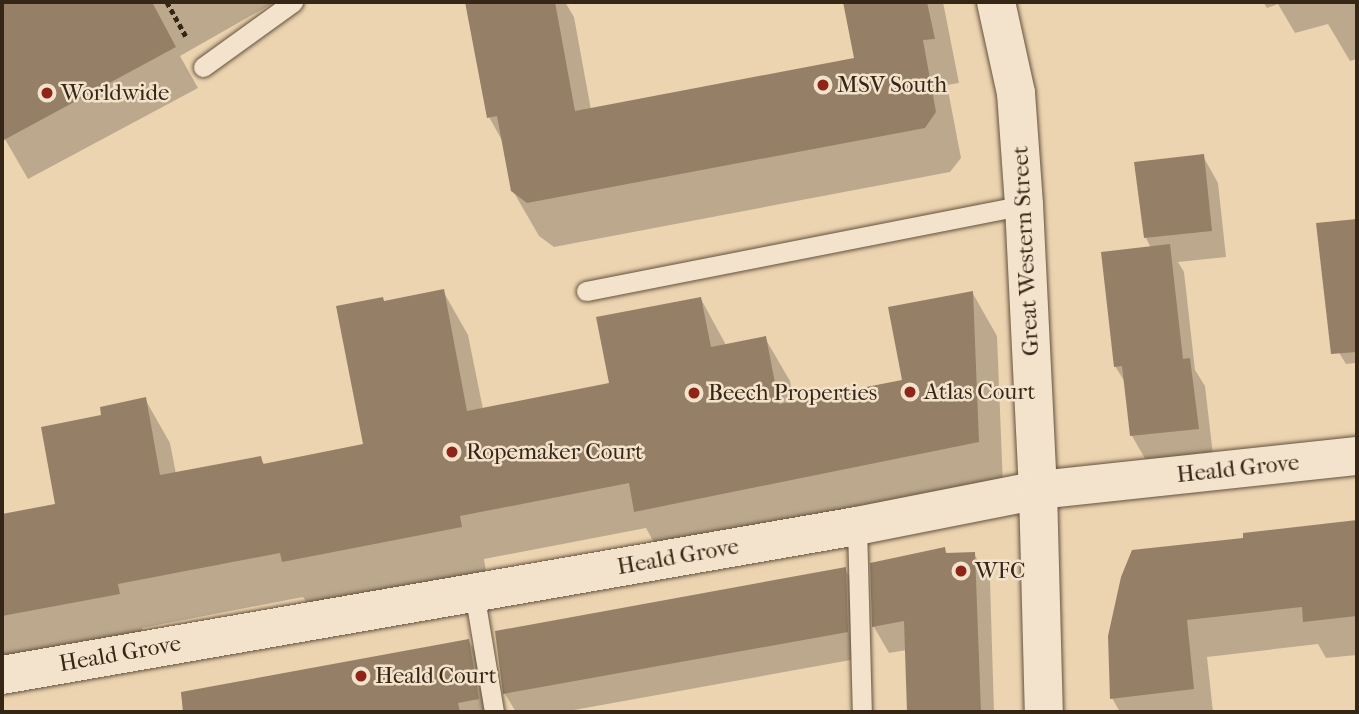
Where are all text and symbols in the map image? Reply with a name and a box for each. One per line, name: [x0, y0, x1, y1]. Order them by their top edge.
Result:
place label: MSV South: [837, 71, 947, 99]
marker: MSV South: [815, 77, 831, 93]
place label: Worldwide: [61, 79, 169, 107]
marker: Worldwide: [39, 85, 55, 101]
street label: Great Western Street: [1007, 145, 1045, 357]
place label: Atlas Court: [924, 378, 1035, 406]
place label: Beech Properties: [708, 379, 877, 407]
marker: Atlas Court: [902, 384, 918, 400]
marker: Beech Properties: [686, 385, 702, 401]
place label: Ropemaker Court: [466, 438, 643, 466]
marker: Ropemaker Court: [444, 444, 460, 460]
street label: Heald Grove: [1175, 449, 1301, 489]
street label: Heald Grove: [615, 533, 741, 581]
place label: WFC: [975, 557, 1025, 585]
marker: WFC: [953, 563, 969, 579]
street label: Heald Grove: [57, 630, 183, 678]
place label: Heald Court: [375, 662, 497, 690]
marker: Heald Court: [353, 668, 369, 684]

